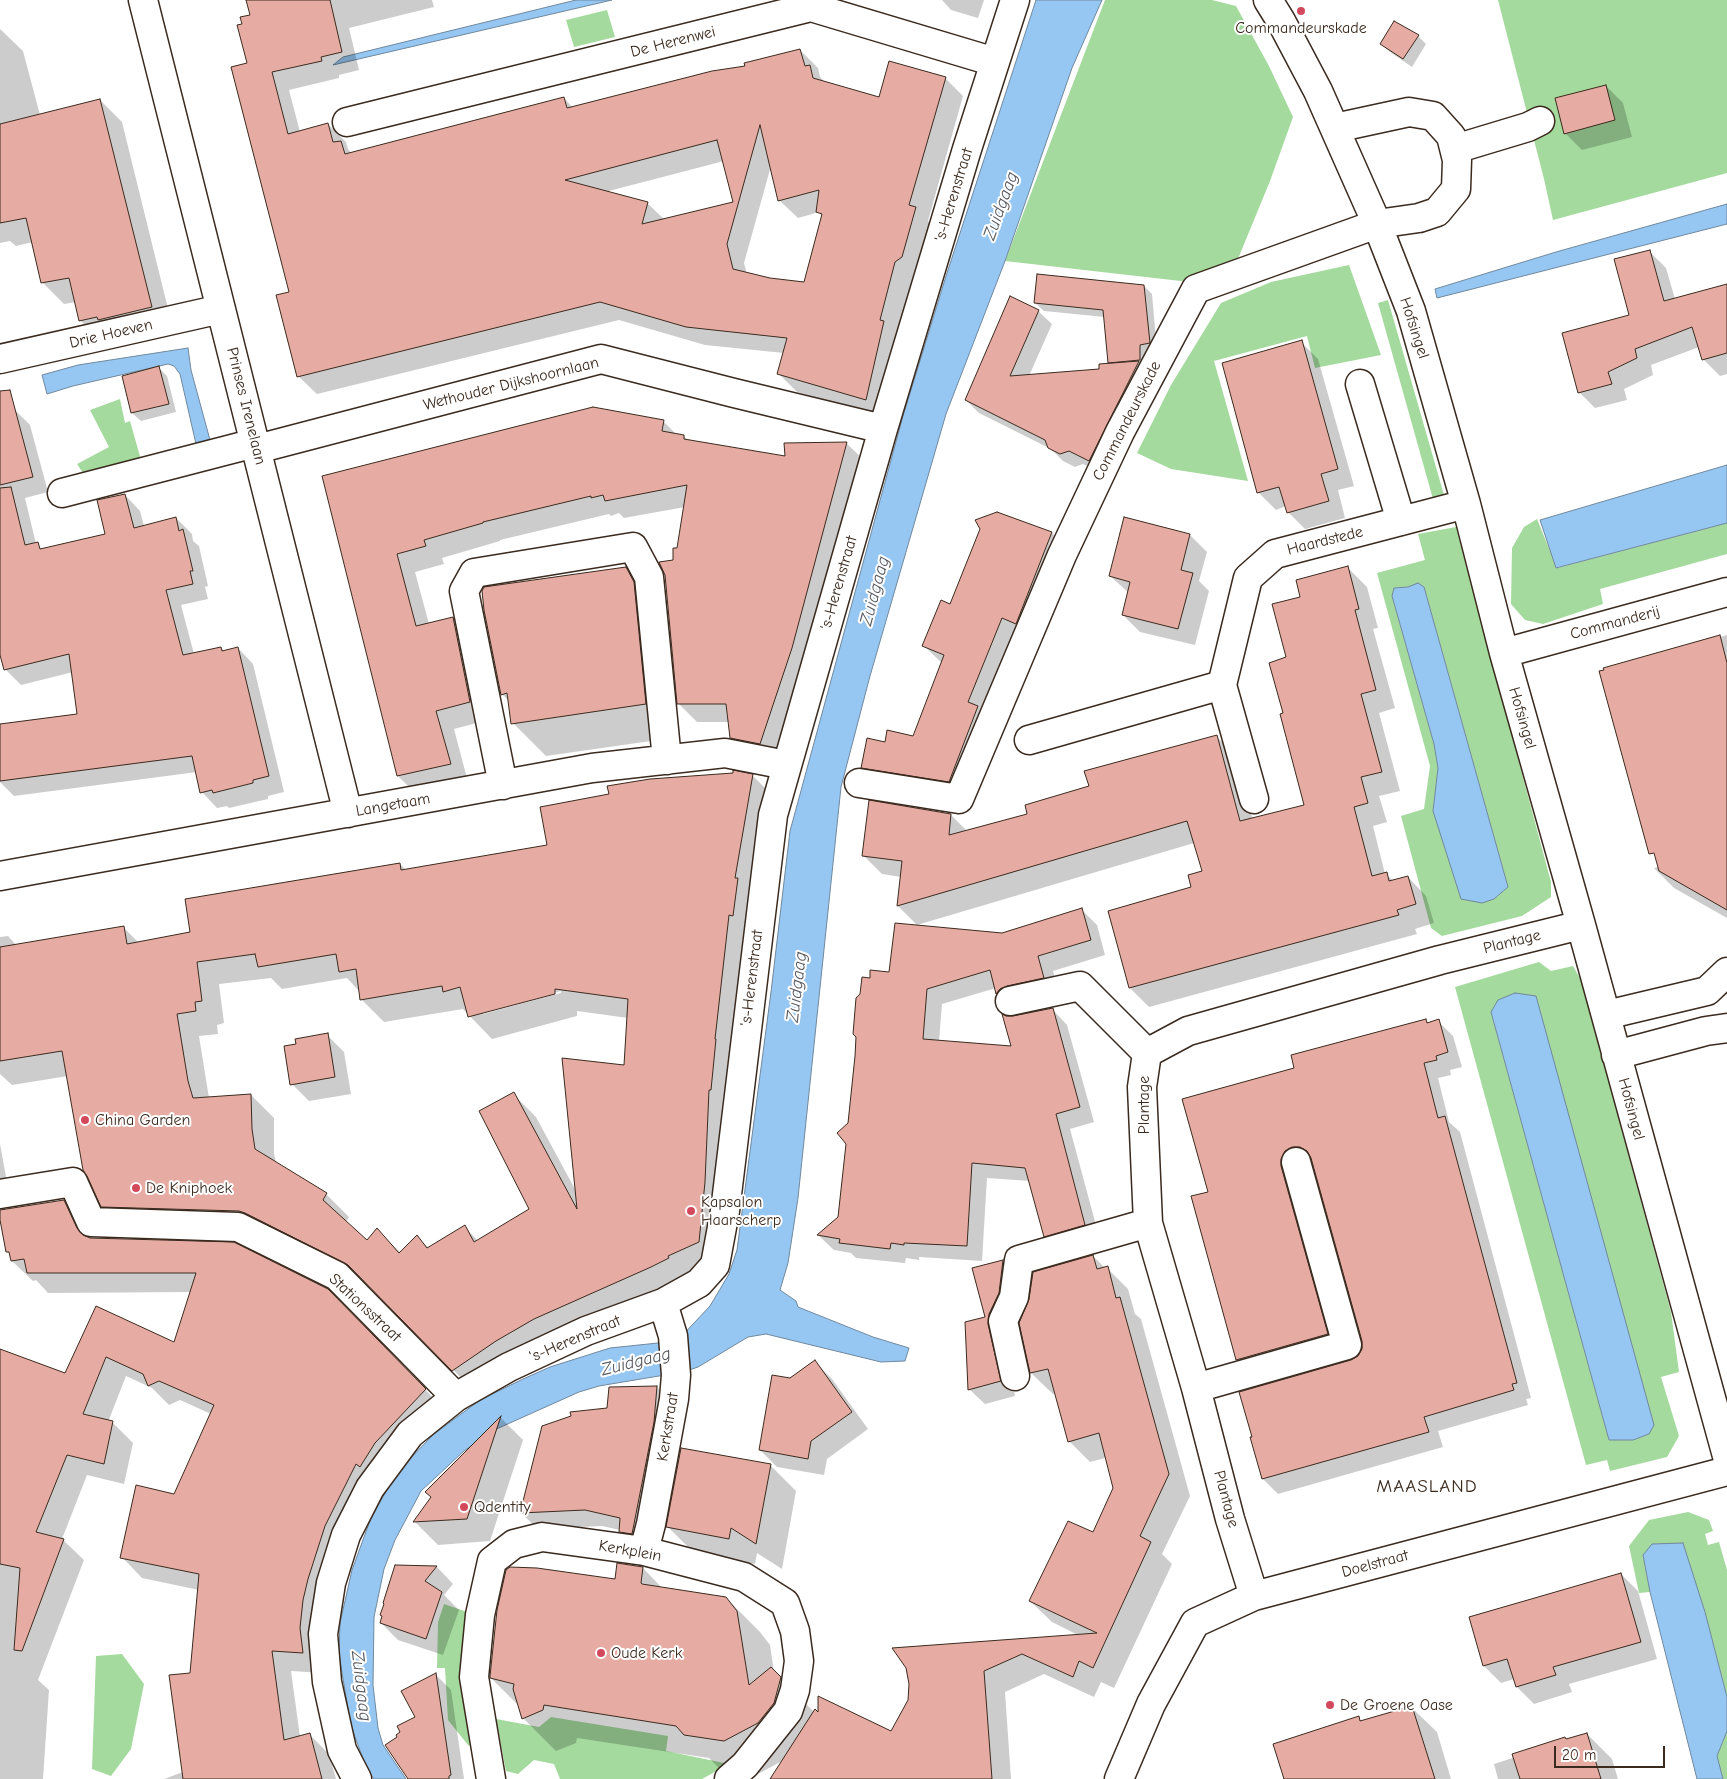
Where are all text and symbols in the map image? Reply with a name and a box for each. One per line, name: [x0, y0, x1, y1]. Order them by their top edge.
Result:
marker: Commandeurskade: [1295, 5, 1307, 17]
place label: Commandeurskade: [1235, 18, 1367, 38]
street label: De Herenwei: [629, 22, 717, 62]
street label: 's-Herenstraat: [931, 146, 977, 244]
water label: Zuidgaag: [979, 169, 1023, 243]
street label: Hofsingel: [1395, 295, 1433, 361]
street label: Drie Hoeven: [68, 315, 154, 353]
street label: Prinses Irenelaan: [222, 345, 270, 467]
street label: Wethouder Dijkshoornlaan: [421, 353, 601, 415]
street label: Commandeurskade: [1089, 358, 1165, 484]
street label: Haardstede: [1285, 522, 1365, 560]
street label: 's-Herenstraat: [816, 534, 862, 632]
water label: Zuidgaag: [855, 554, 895, 628]
street label: Commanderij: [1568, 602, 1662, 644]
street label: Hofsingel: [1504, 685, 1540, 751]
street label: Langetaam: [354, 789, 432, 821]
street label: Plantage: [1481, 926, 1543, 958]
street label: 's-Herenstraat: [737, 929, 767, 1027]
water label: Zuidgaag: [782, 951, 812, 1023]
street label: Plantage: [1134, 1076, 1154, 1134]
street label: Hofsingel: [1614, 1076, 1648, 1142]
place label: China Garden: [95, 1110, 190, 1130]
marker: China Garden: [79, 1114, 91, 1126]
place label: De Kniphoek: [146, 1178, 232, 1198]
marker: De Kniphoek: [130, 1182, 142, 1194]
place label: Kapsalon Haarscherp: [701, 1192, 781, 1230]
marker: Kapsalon Haarscherp: [685, 1205, 697, 1217]
street label: Stationsstraat: [325, 1270, 405, 1346]
street label: 's-Herenstraat: [527, 1311, 623, 1367]
water label: Zuidgaag: [599, 1343, 673, 1381]
street label: Kerkstraat: [653, 1391, 683, 1463]
street label: Plantage: [1209, 1468, 1243, 1530]
district label: MAASLAND: [1375, 1476, 1479, 1498]
place label: Qdentity: [474, 1497, 531, 1517]
marker: Qdentity: [458, 1501, 470, 1513]
street label: Kerkplein: [597, 1536, 663, 1566]
street label: Doelstraat: [1339, 1546, 1411, 1582]
place label: Oude Kerk: [611, 1643, 682, 1663]
marker: Oude Kerk: [595, 1647, 607, 1659]
water label: Zuidgaag: [346, 1650, 376, 1722]
place label: De Groene Oase: [1340, 1695, 1453, 1715]
marker: De Groene Oase: [1324, 1699, 1336, 1711]
scale bar: [1557, 1736, 1668, 1768]
text: 20 m: [1562, 1746, 1596, 1764]

